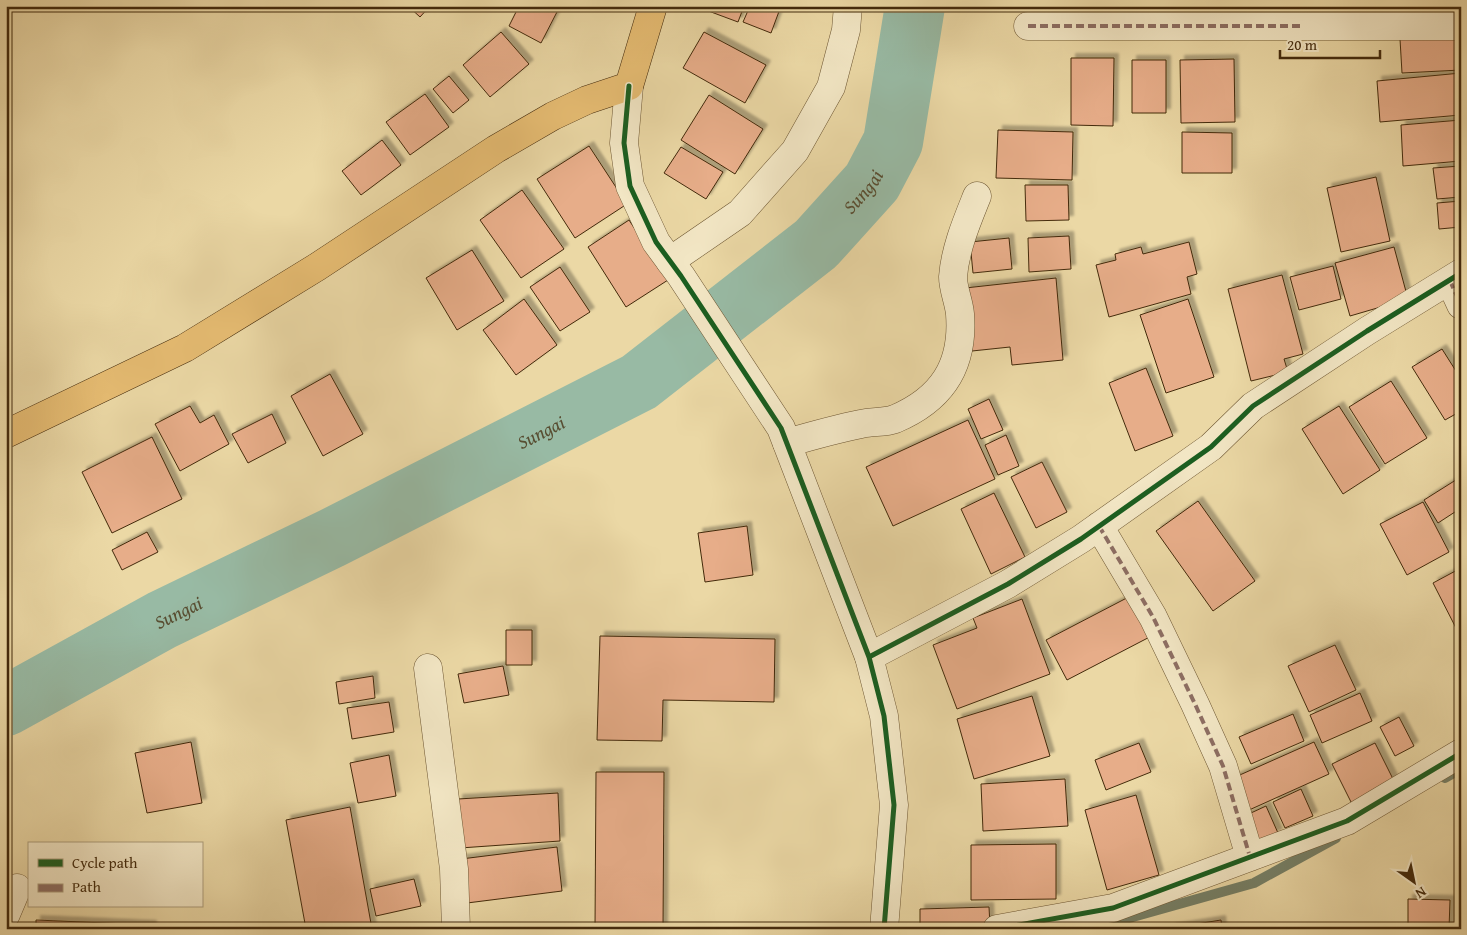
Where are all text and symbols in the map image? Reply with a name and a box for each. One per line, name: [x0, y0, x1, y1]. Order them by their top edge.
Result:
scale bar: [1280, 28, 1380, 60]
text: 20 m: [1287, 34, 1318, 55]
water label: Sungai: [836, 165, 890, 220]
water label: Sungai: [512, 408, 570, 456]
water label: Sungai: [149, 589, 207, 636]
legend: [28, 842, 202, 908]
text: Cycle path: [72, 852, 138, 873]
north arrow: [1390, 858, 1440, 908]
text: Path: [72, 876, 101, 897]
text: N: [1411, 882, 1430, 904]

